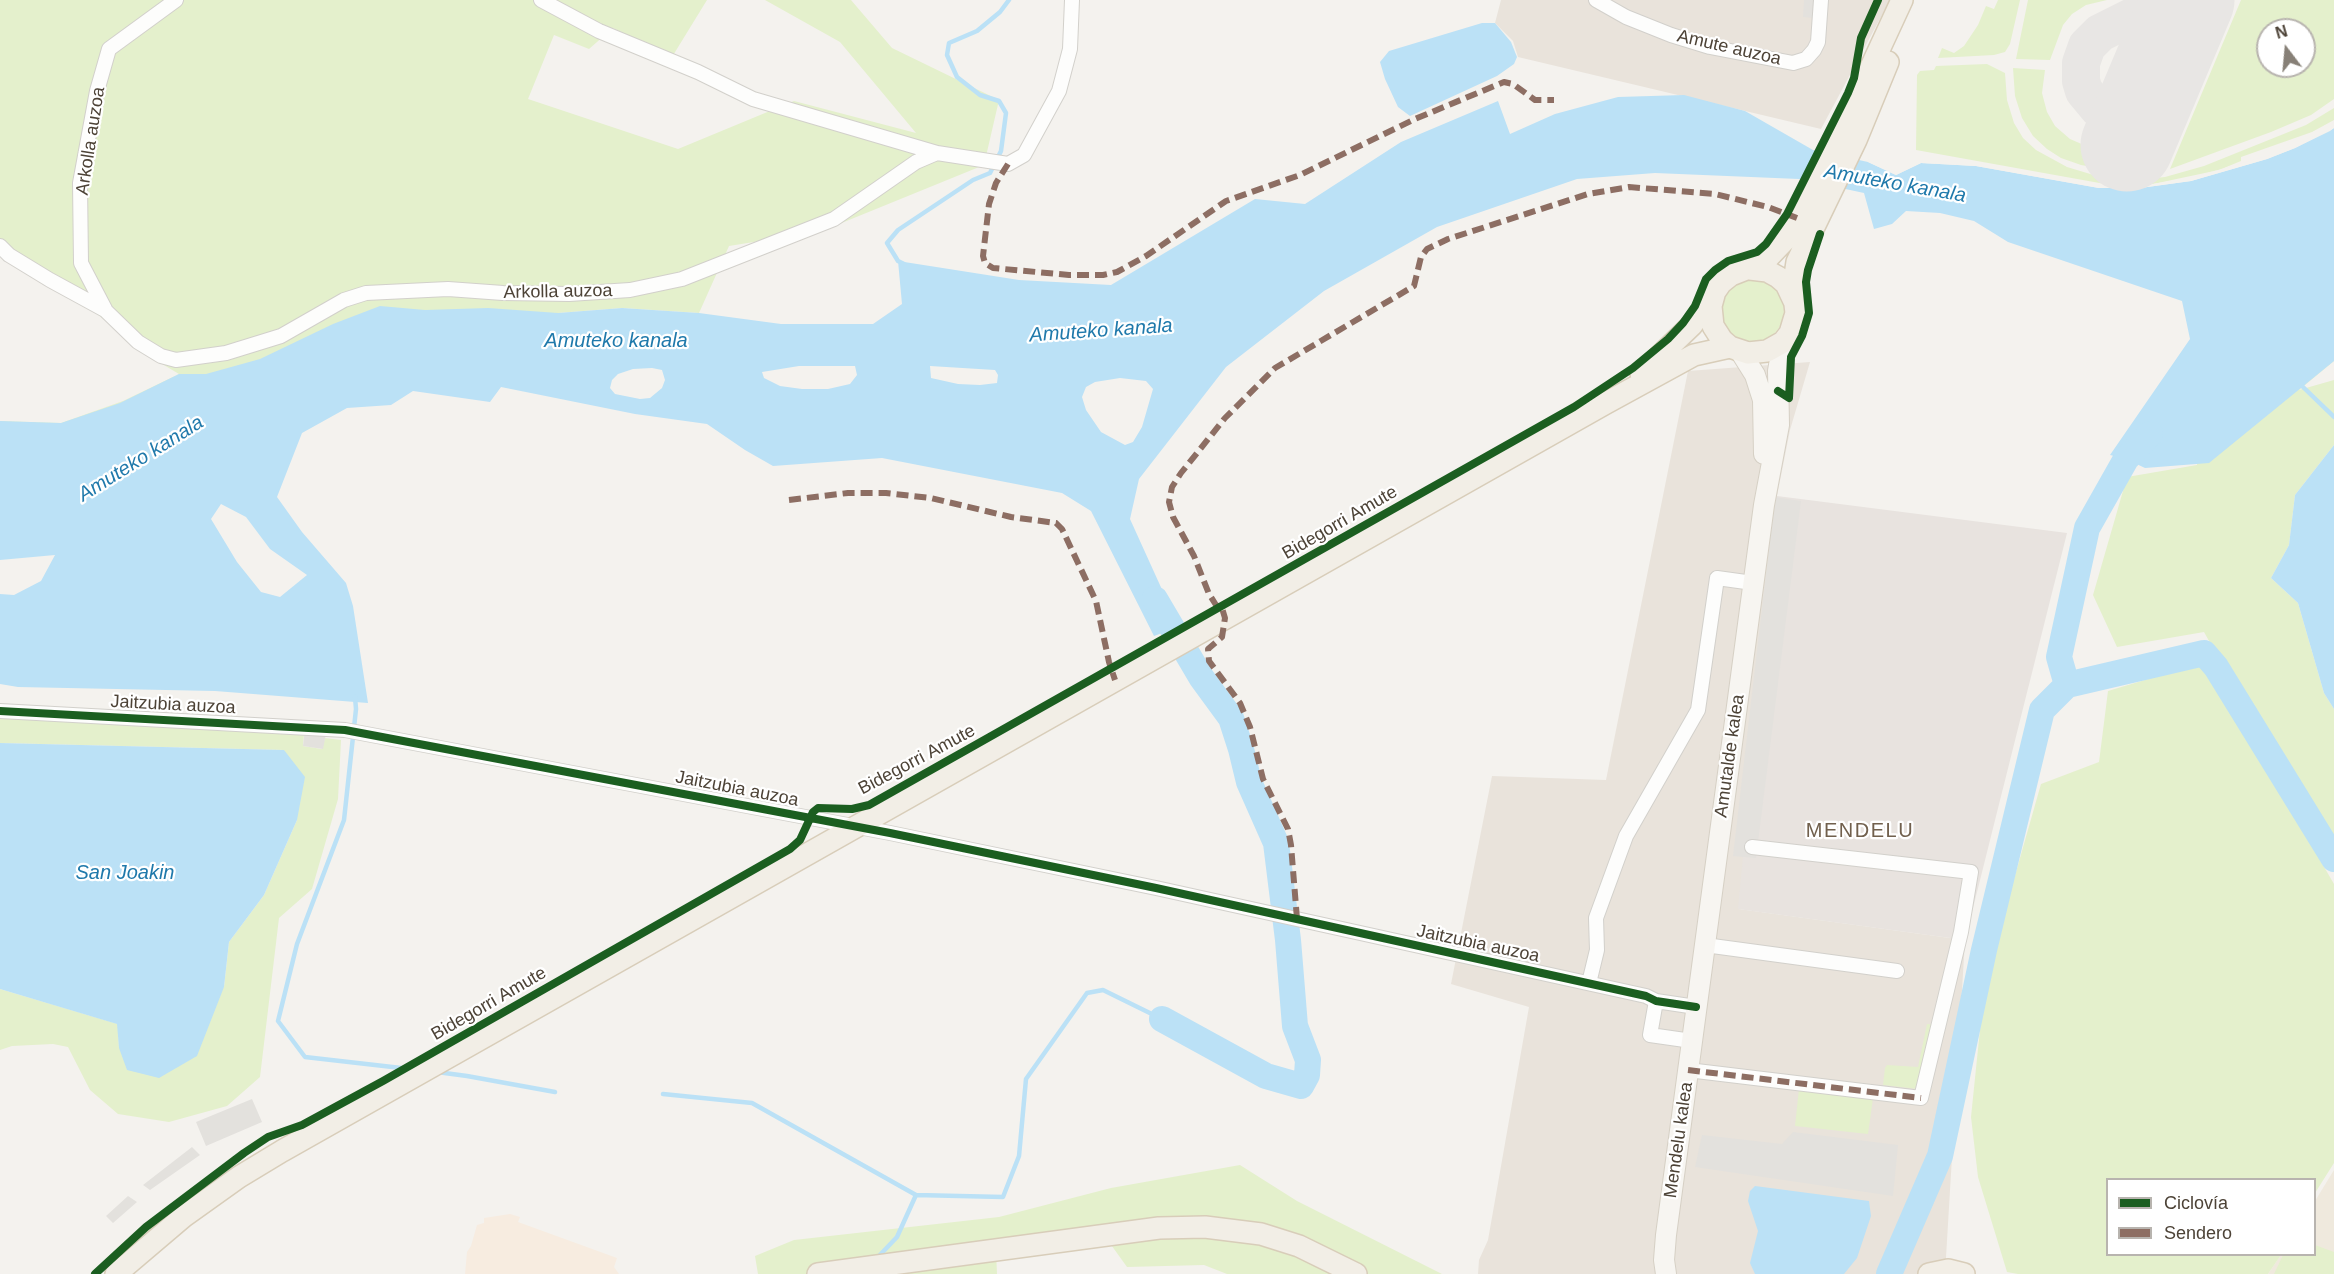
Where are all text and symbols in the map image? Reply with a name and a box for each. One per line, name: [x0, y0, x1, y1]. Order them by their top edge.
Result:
north arrow: [2256, 18, 2316, 78]
text: N: [2274, 22, 2289, 42]
street label: Amute auzoa: [1675, 26, 1783, 70]
street label: Arkolla auzoa: [72, 85, 110, 197]
water label: Amuteko kanala: [1822, 160, 1968, 208]
street label: Arkolla auzoa: [503, 280, 613, 304]
water label: Amuteko kanala: [1029, 314, 1173, 348]
water label: Amuteko kanala: [544, 329, 688, 353]
water label: Amuteko kanala: [74, 411, 208, 507]
street label: Bidegorri Amute: [1279, 481, 1401, 565]
street label: Jaitzubia auzoa: [110, 691, 236, 719]
street label: Amutalde kalea: [1711, 693, 1749, 819]
street label: Bidegorri Amute: [855, 720, 979, 800]
street label: Jaitzubia auzoa: [674, 766, 800, 812]
district label: MENDELU: [1806, 819, 1914, 843]
water label: San Joakin: [76, 861, 174, 885]
street label: Jaitzubia auzoa: [1415, 920, 1541, 968]
street label: Bidegorri Amute: [428, 962, 550, 1046]
street label: Mendelu kalea: [1660, 1081, 1698, 1199]
legend: [2106, 1178, 2316, 1256]
text: Ciclovía: [2164, 1193, 2228, 1213]
text: Sendero: [2164, 1223, 2232, 1243]

